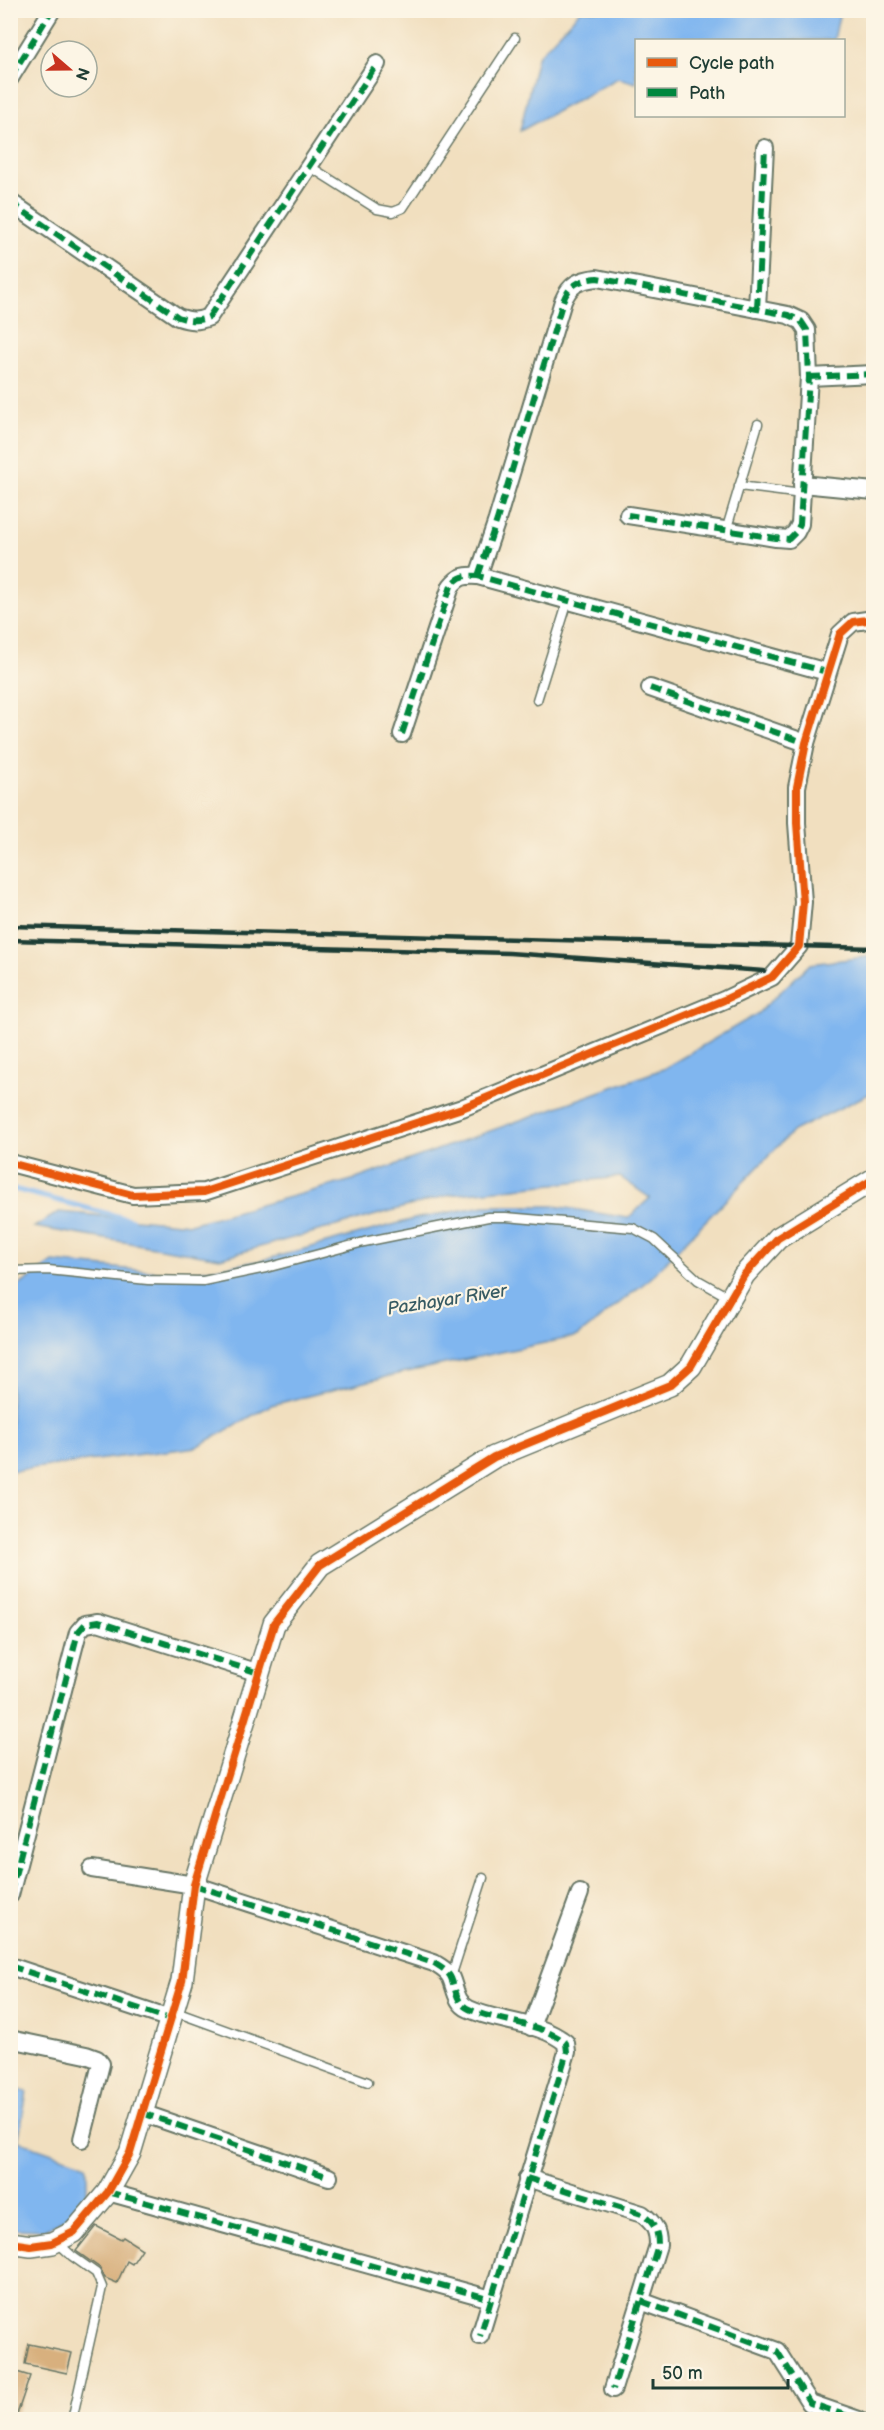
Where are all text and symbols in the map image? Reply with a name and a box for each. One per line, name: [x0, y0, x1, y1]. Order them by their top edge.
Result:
north arrow: [39, 39, 99, 99]
legend: [635, 39, 845, 117]
text: Cycle path: [689, 53, 775, 74]
text: N: [71, 65, 93, 83]
text: Path: [689, 83, 725, 104]
water label: Pazhayar River: [386, 1280, 510, 1320]
scale bar: [653, 2352, 788, 2390]
text: 50 m: [662, 2363, 703, 2384]

